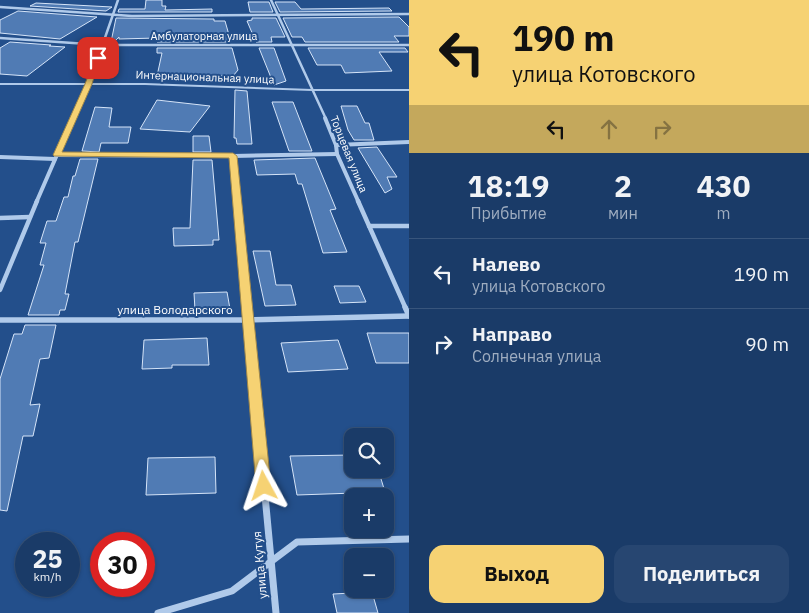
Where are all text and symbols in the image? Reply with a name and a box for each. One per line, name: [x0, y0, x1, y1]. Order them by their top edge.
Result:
text: 190 m: [512, 15, 615, 61]
icon: left: [429, 20, 494, 85]
street label: Амбулаторная улица: [151, 29, 258, 43]
pin: [77, 37, 119, 79]
icon: arrive: [84, 44, 112, 72]
text: улица Котовского: [512, 59, 695, 88]
street label: Интернациональная улица: [135, 68, 275, 86]
street label: Торцевая улица: [327, 114, 371, 195]
icon: left: [542, 115, 570, 143]
icon: ahead: [595, 115, 623, 143]
icon: right: [648, 115, 676, 143]
text: 18:19: [468, 166, 549, 205]
text: 2: [614, 166, 632, 205]
text: 430: [696, 166, 750, 205]
text: Прибытие: [470, 203, 547, 223]
text: мин: [608, 203, 638, 223]
text: m: [716, 203, 730, 223]
text: Налево: [472, 252, 541, 276]
icon: left: [429, 260, 457, 288]
text: 190 m: [734, 262, 789, 286]
text: улица Котовского: [472, 276, 605, 296]
street label: улица Володарского: [117, 302, 233, 317]
text: Направо: [472, 322, 552, 346]
icon: right: [429, 330, 457, 358]
text: 90 m: [745, 332, 789, 356]
text: Солнечная улица: [472, 346, 601, 366]
map controls: [344, 428, 394, 598]
button: search: [344, 428, 394, 478]
position arrow: [237, 459, 289, 511]
button: +: [344, 488, 394, 538]
street label: улица Кутуя: [249, 531, 270, 600]
speed limit sign: 30: [90, 532, 155, 597]
text: 25: [32, 542, 63, 575]
button: Выход: [429, 545, 604, 603]
button: Поделиться: [614, 545, 789, 603]
button: −: [344, 548, 394, 598]
text: km/h: [33, 569, 62, 584]

